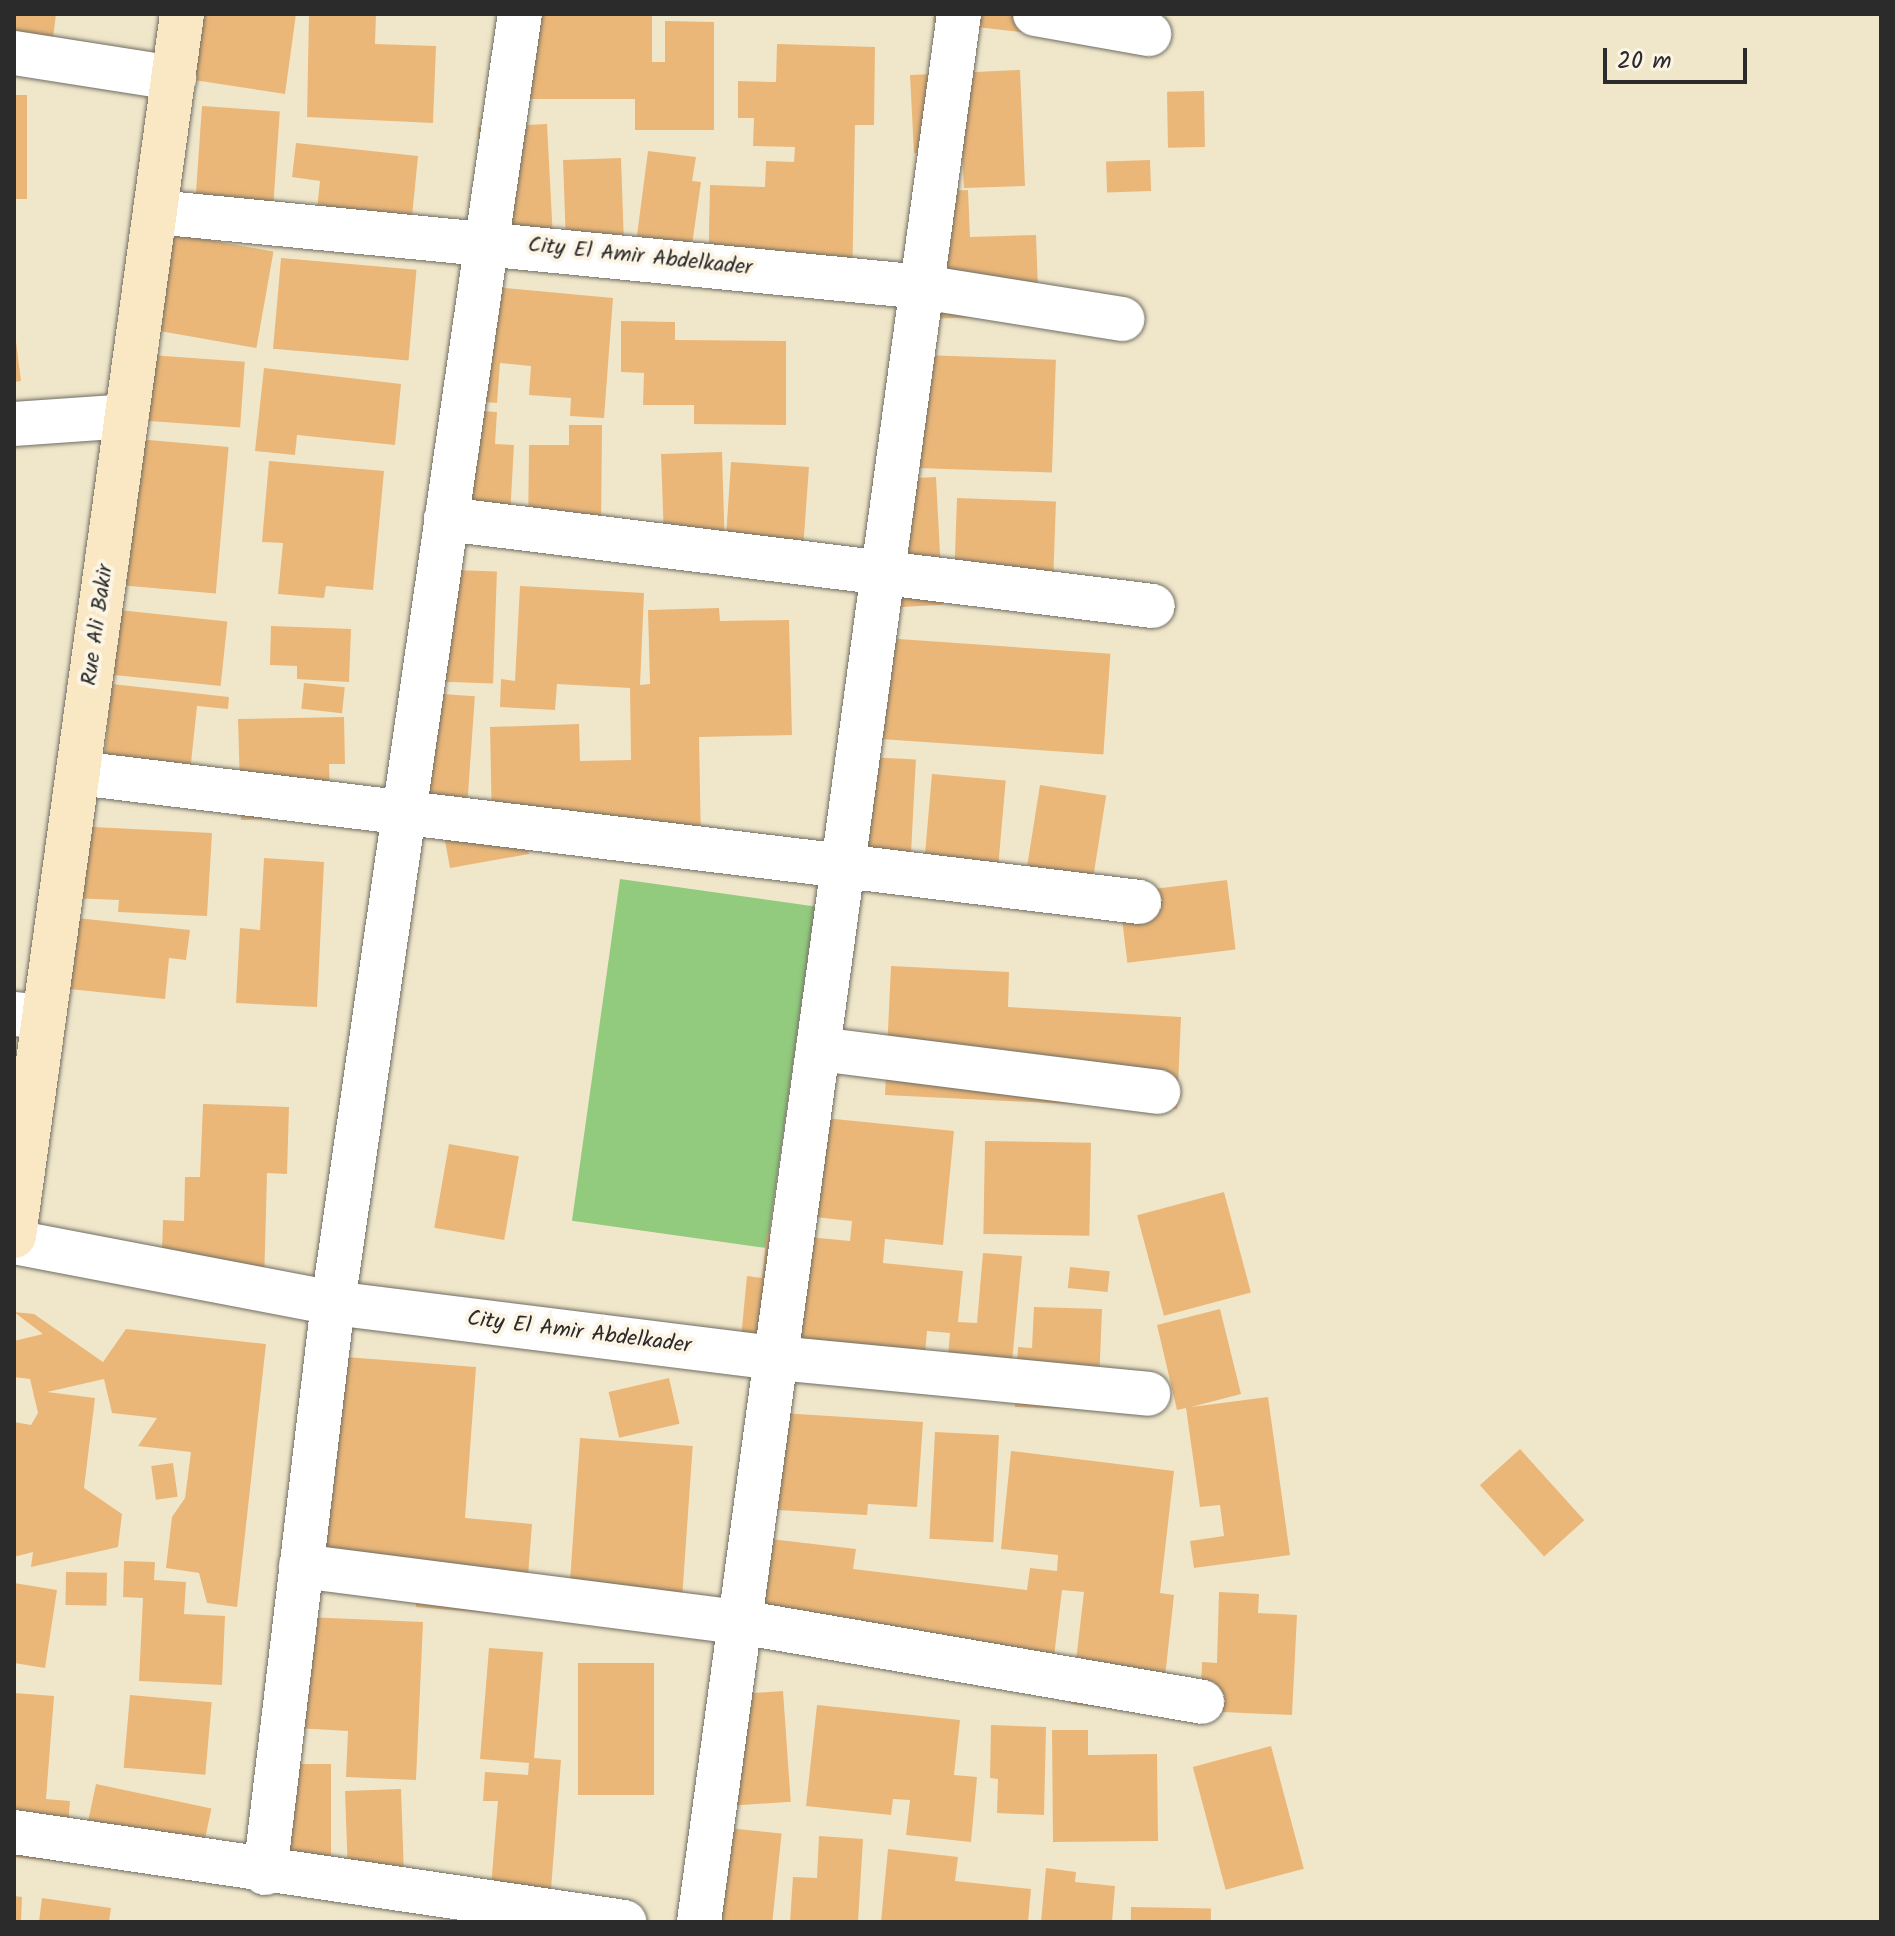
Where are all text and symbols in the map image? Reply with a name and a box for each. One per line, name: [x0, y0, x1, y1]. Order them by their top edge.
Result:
scale bar: [1607, 32, 1751, 82]
text: 20 m: [1617, 42, 1672, 81]
street label: City El Amir Abdelkader: [527, 232, 753, 282]
street label: Rue Ali Bakir: [76, 563, 120, 687]
street label: City El Amir Abdelkader: [466, 1306, 692, 1360]

